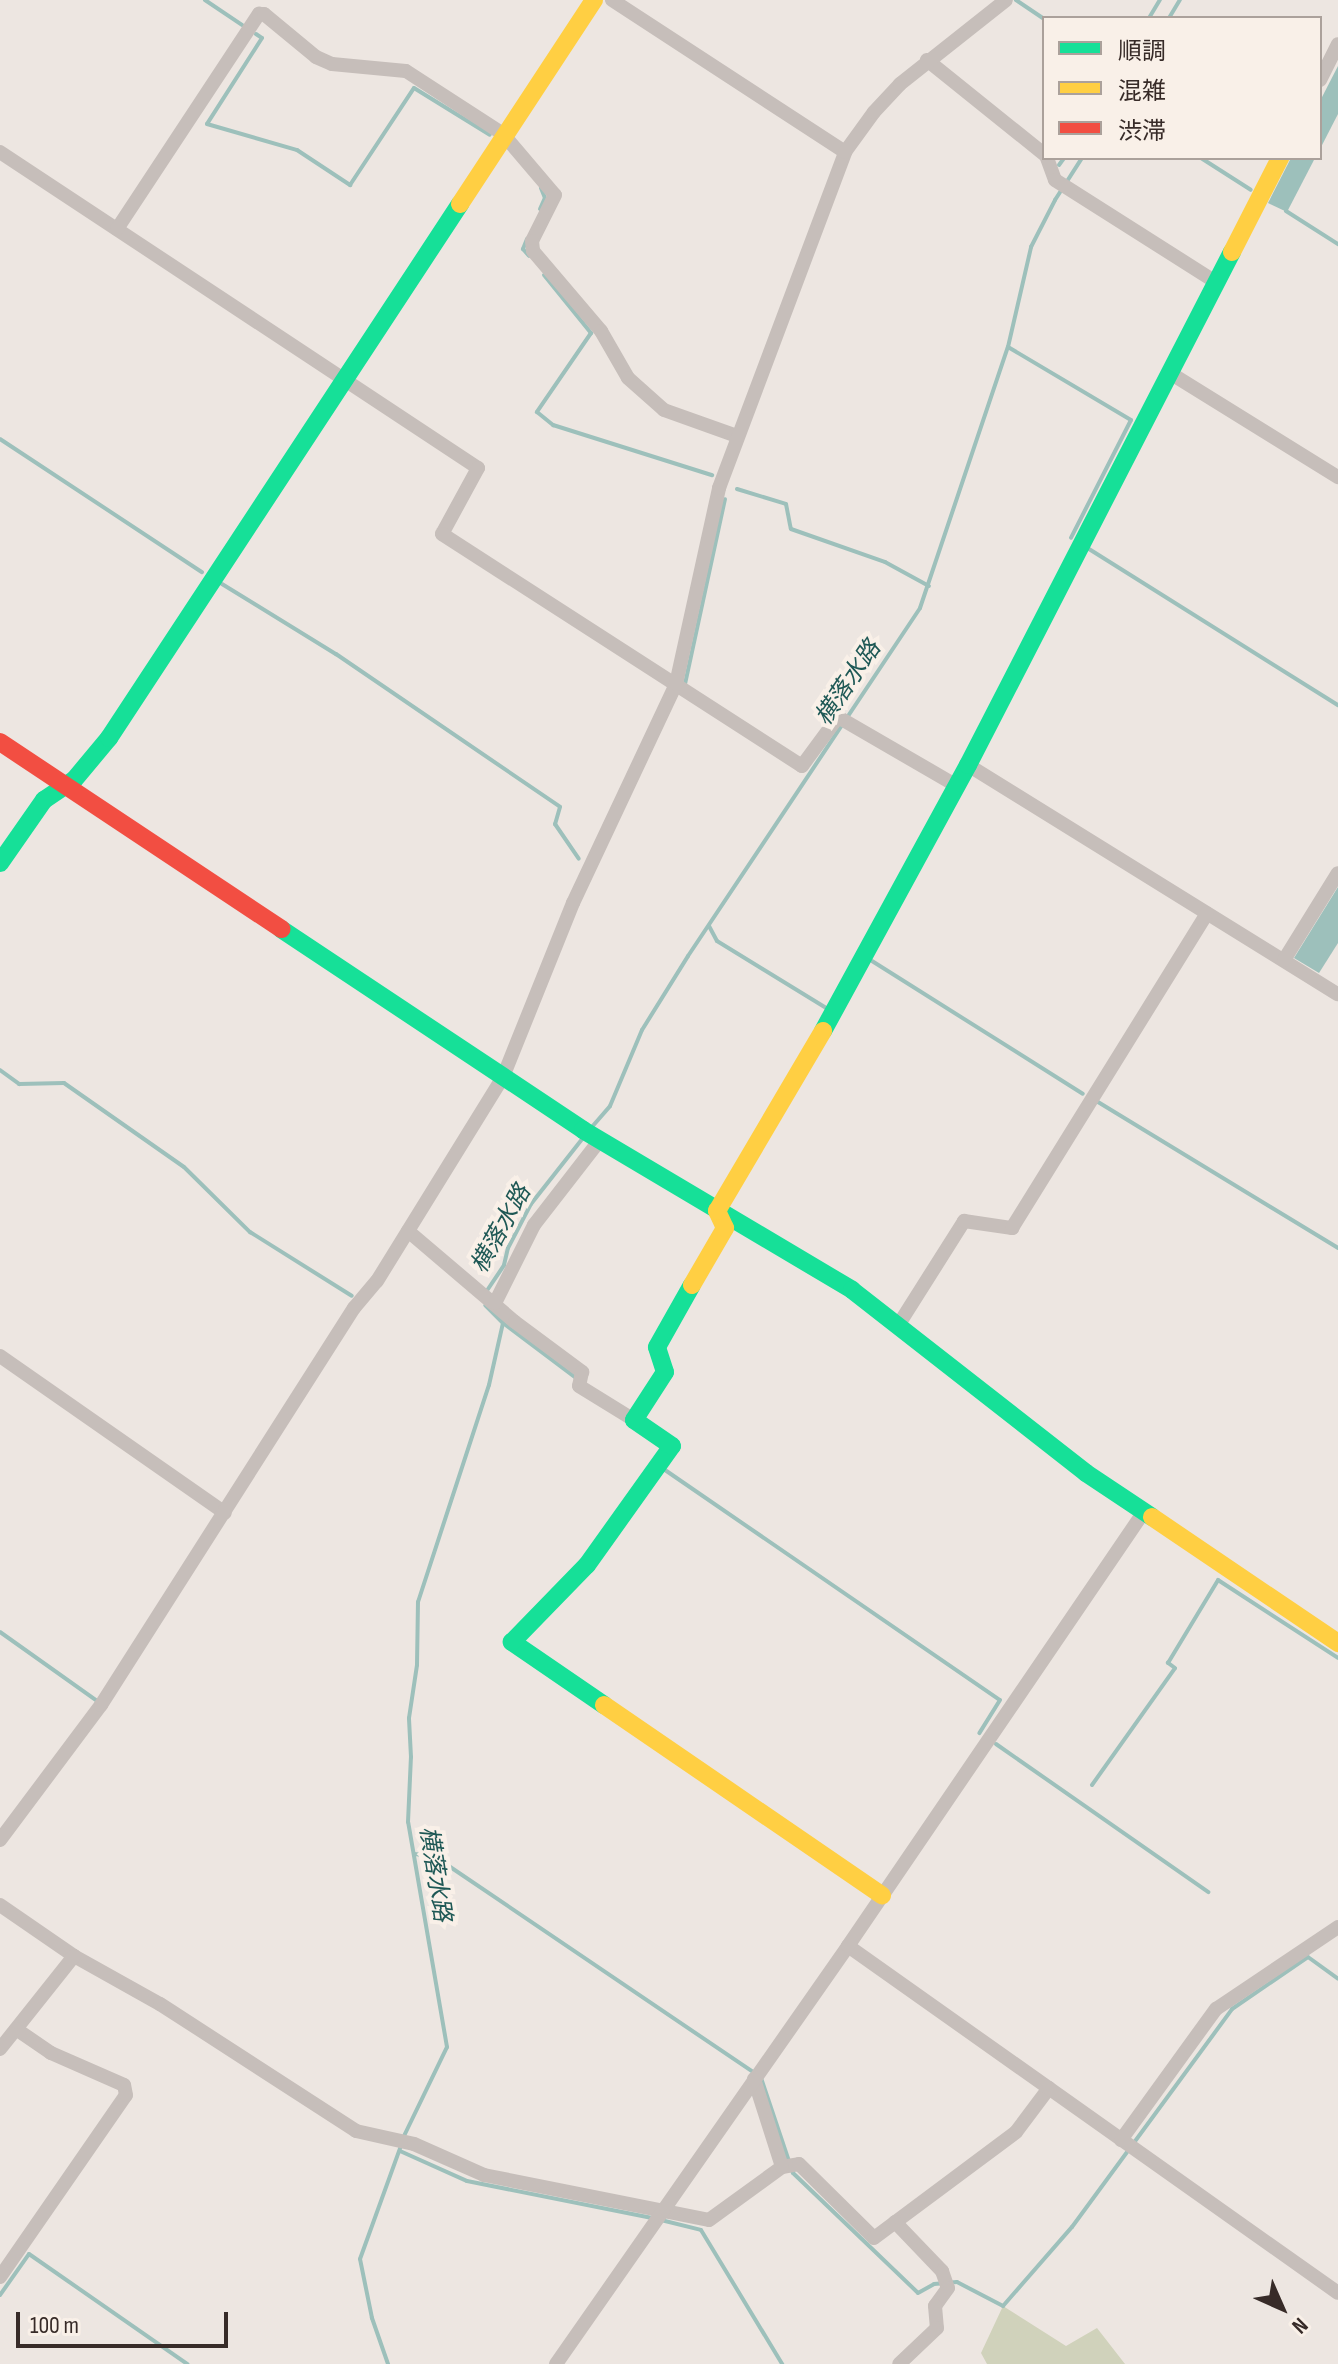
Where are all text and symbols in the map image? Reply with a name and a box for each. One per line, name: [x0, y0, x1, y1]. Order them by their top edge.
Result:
legend: [1042, 16, 1322, 160]
text: 順調: [1118, 37, 1166, 66]
text: 混雑: [1118, 77, 1166, 106]
text: 渋滞: [1118, 117, 1166, 146]
water label: 横落水路: [809, 635, 887, 731]
water label: 横落水路: [465, 1180, 537, 1278]
water label: 横落水路: [413, 1824, 457, 1924]
north arrow: [1242, 2268, 1322, 2348]
scale bar: [20, 2296, 232, 2346]
text: 100 m: [30, 2311, 79, 2340]
text: N: [1286, 2312, 1313, 2339]

